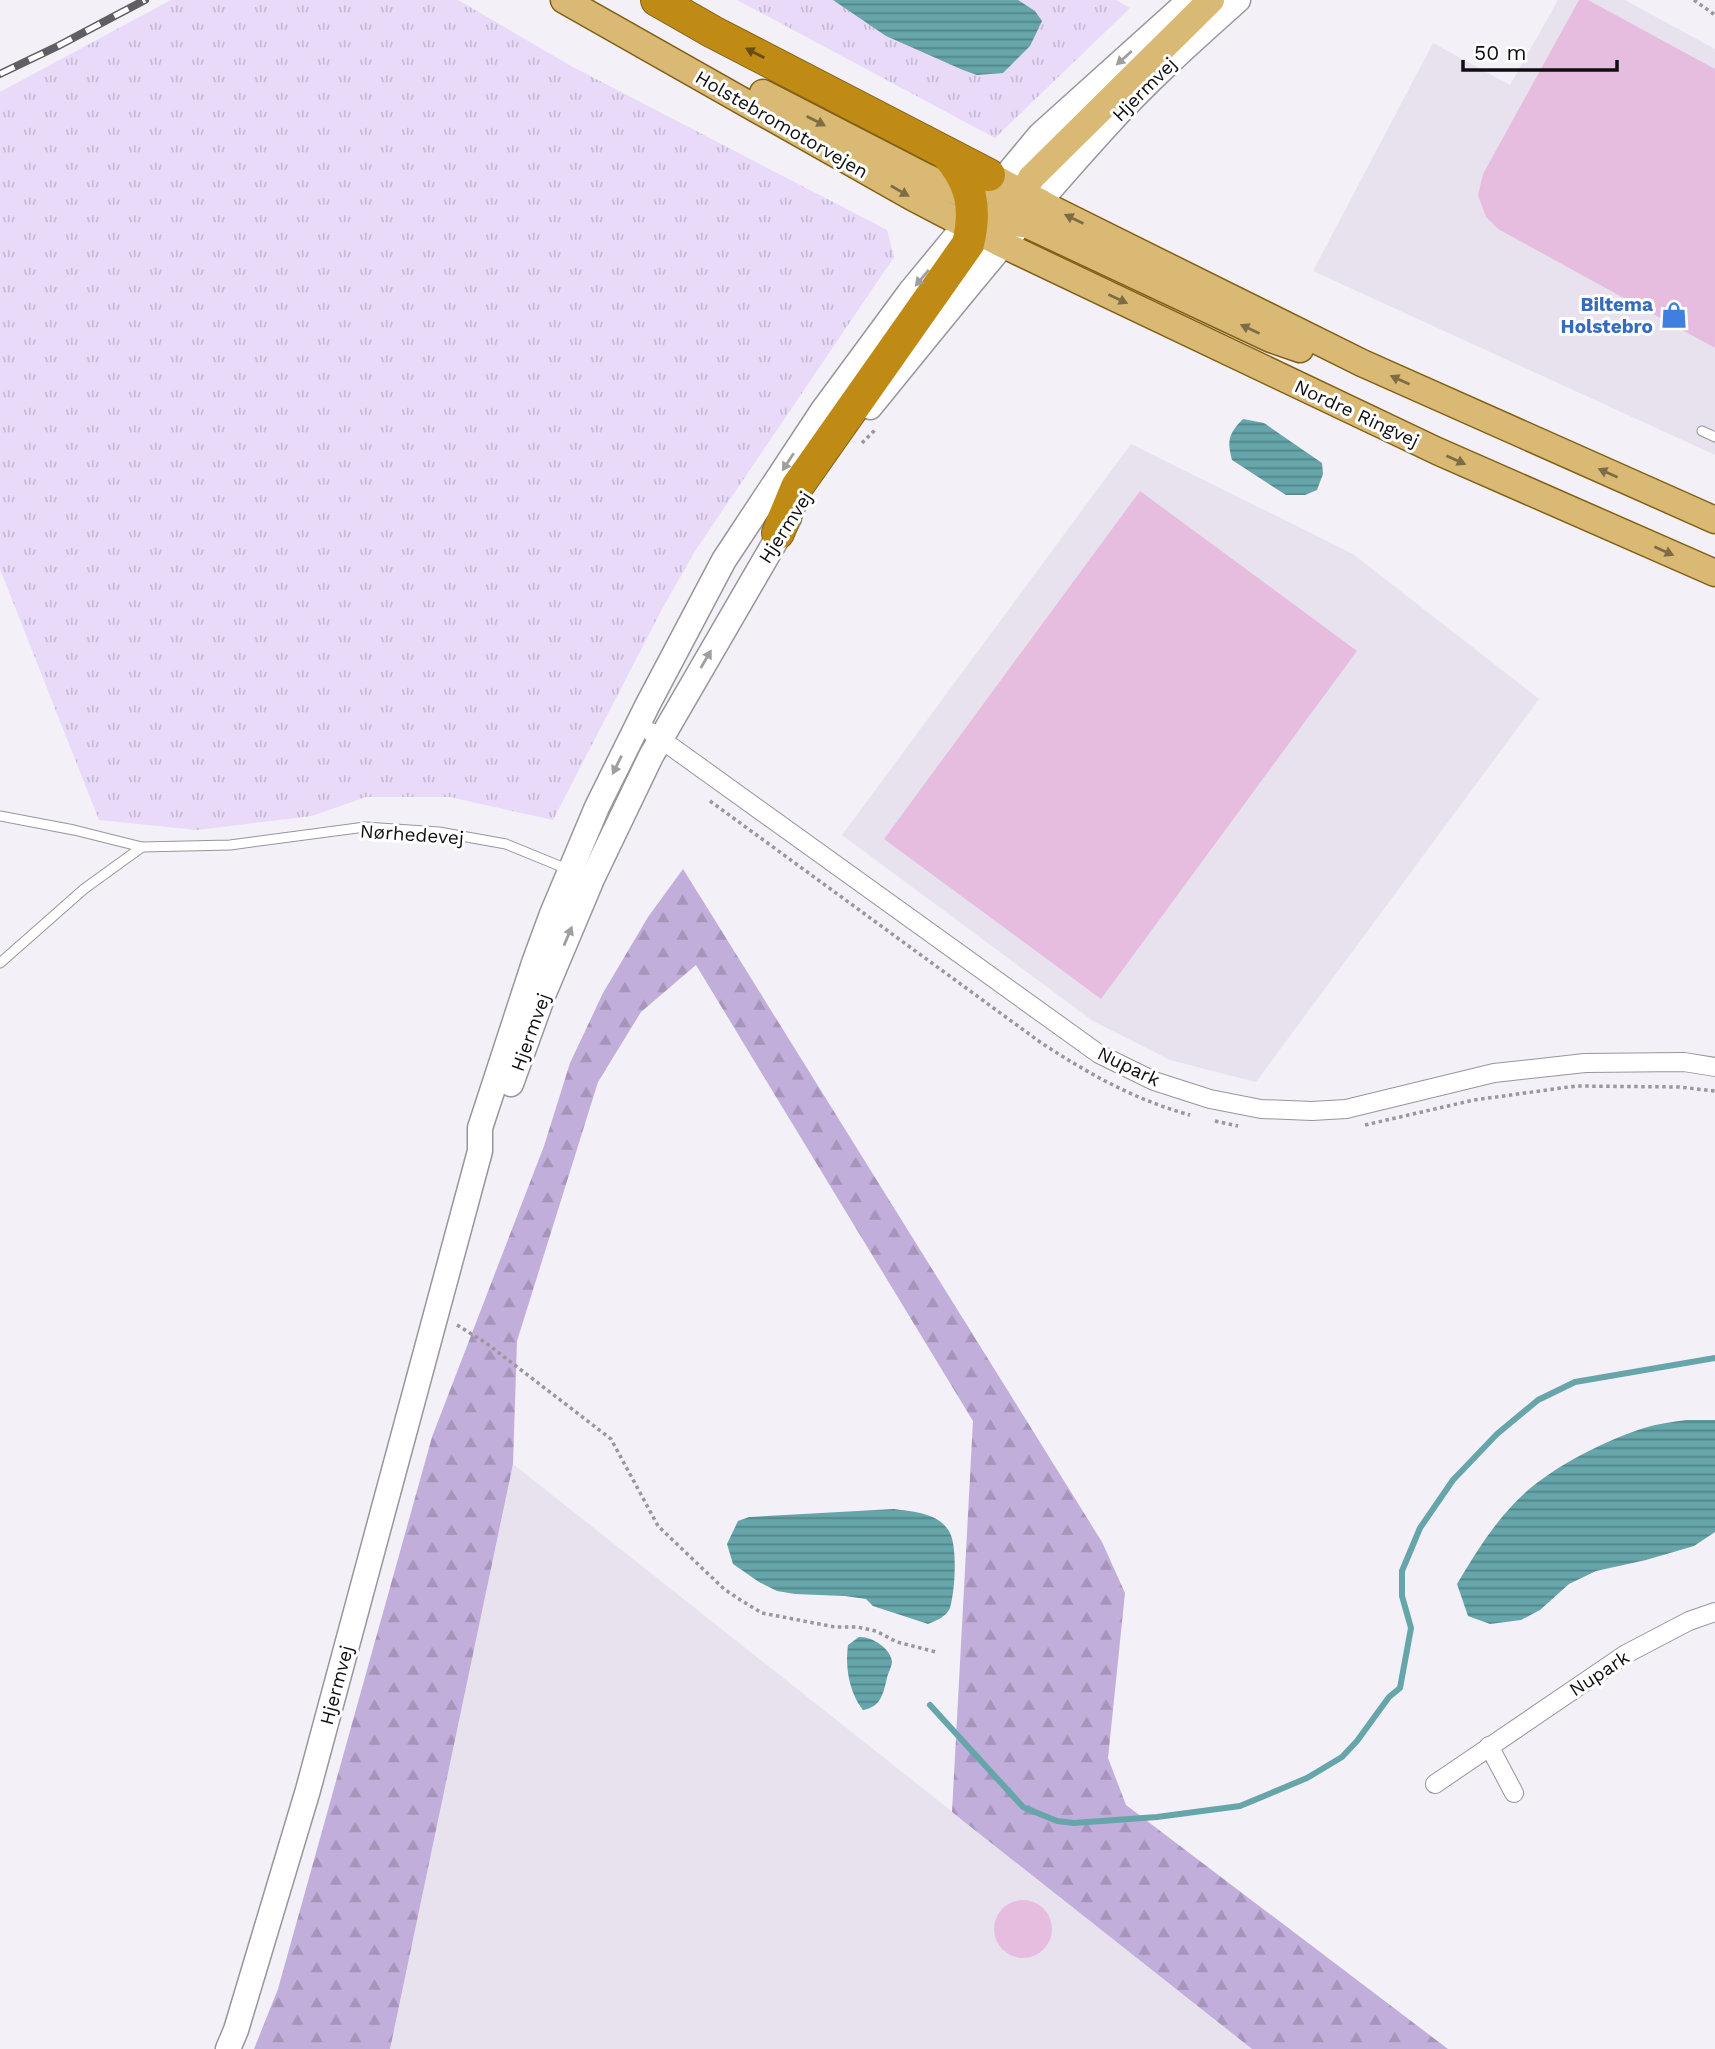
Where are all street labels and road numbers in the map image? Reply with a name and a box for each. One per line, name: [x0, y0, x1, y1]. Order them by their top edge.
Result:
street label: Hjermvej: [1107, 52, 1181, 126]
street label: Holstebromotorvejen: [691, 66, 872, 183]
street label: Nordre Ringvej: [1291, 375, 1423, 452]
street label: Hjermvej: [754, 487, 817, 568]
street label: Nørhedevej: [359, 819, 465, 850]
street label: Hjermvej: [506, 990, 555, 1074]
street label: Nupark: [1094, 1041, 1164, 1092]
street label: Hjermvej: [315, 1643, 358, 1727]
street label: Nupark: [1565, 1645, 1634, 1701]

